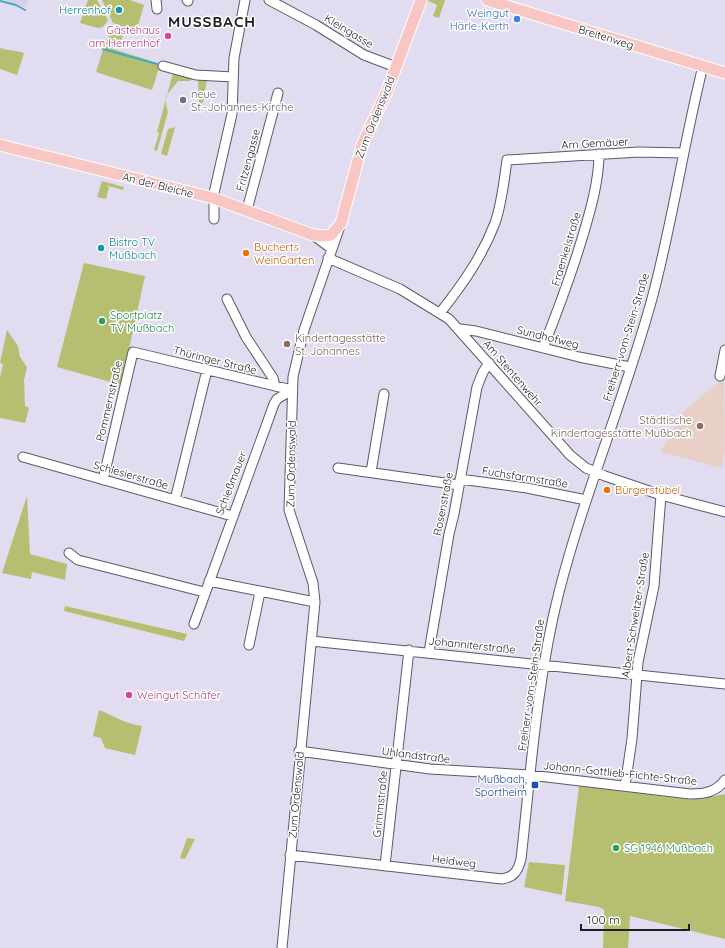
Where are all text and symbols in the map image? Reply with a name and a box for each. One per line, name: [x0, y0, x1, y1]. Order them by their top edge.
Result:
place label: Herrenhof: [59, 3, 111, 17]
marker: Herrenhof: [114, 5, 124, 15]
place label: Weingut Härle-Kerth: [450, 6, 509, 33]
street label: Kleingasse: [322, 11, 376, 51]
district label: MUSSBACH: [168, 12, 256, 31]
marker: Weingut Härle-Kerth: [512, 14, 522, 24]
street label: Breitenweg: [577, 22, 635, 52]
place label: Gästehaus am Herrenhof: [89, 23, 160, 50]
marker: Gästehaus am Herrenhof: [163, 31, 173, 41]
street label: Zum Ordenswald: [352, 74, 398, 160]
place label: neue St.-Johannes-Kirche: [191, 87, 293, 114]
marker: neue St.-Johannes-Kirche: [178, 95, 188, 105]
street label: Fritzengasse: [233, 127, 263, 193]
street label: Am Gemäuer: [561, 134, 630, 152]
street label: An der Bleiche: [121, 169, 195, 201]
street label: Fraenkelstraße: [548, 210, 584, 288]
place label: Bistro TV Mußbach: [109, 235, 156, 262]
place label: Bucherts WeinGarten: [254, 240, 314, 267]
marker: Bistro TV Mußbach: [96, 243, 106, 253]
marker: Bucherts WeinGarten: [241, 248, 251, 258]
street label: Freiherr-vom-Stein-Straße: [600, 271, 652, 403]
place label: Sportplatz TV Mußbach: [110, 308, 174, 335]
marker: Sportplatz TV Mußbach: [97, 316, 107, 326]
street label: Sundhofweg: [515, 323, 581, 351]
place label: Kindertagesstätte St. Johannes: [295, 331, 386, 358]
street label: Am Stentenwehr: [480, 337, 546, 410]
marker: Kindertagesstätte St. Johannes: [282, 339, 292, 349]
street label: Thüringer Straße: [172, 343, 258, 377]
street label: Pommernstraße: [93, 359, 125, 443]
place label: Städtische Kindertagesstätte Mußbach: [551, 413, 692, 440]
street label: Zum Ordenswald: [283, 420, 299, 508]
marker: Städtische Kindertagesstätte Mußbach: [695, 421, 705, 431]
street label: Schießmauer: [213, 449, 250, 517]
street label: Schlesierstraße: [92, 458, 170, 492]
street label: Fuchsfarmstraße: [481, 463, 569, 491]
street label: Rosenstraße: [430, 471, 456, 537]
place label: Bürgerstübel: [615, 483, 680, 497]
marker: Bürgerstübel: [602, 485, 612, 495]
street label: Albert-Schweitzer-Straße: [618, 551, 652, 679]
street label: Freiherr-vom-Stein-Straße: [515, 618, 547, 752]
street label: Johanniterstraße: [428, 633, 516, 657]
place label: Weingut Schäfer: [137, 688, 222, 702]
marker: Weingut Schäfer: [124, 690, 134, 700]
street label: Uhlandstraße: [381, 744, 451, 766]
street label: Zum Ordenswald: [285, 751, 307, 839]
street label: Johann-Gottlieb-Fichte-Straße: [542, 758, 698, 788]
street label: Grimmstraße: [370, 770, 390, 838]
place label: Mußbach, Sportheim: [475, 772, 527, 799]
marker: Mußbach, Sportheim: [530, 780, 540, 790]
place label: SG 1946 Mußbach: [624, 841, 713, 855]
marker: SG 1946 Mußbach: [611, 843, 621, 853]
street label: Heidweg: [431, 851, 477, 871]
scale bar: [581, 906, 689, 932]
text: 100 m: [587, 912, 620, 927]

